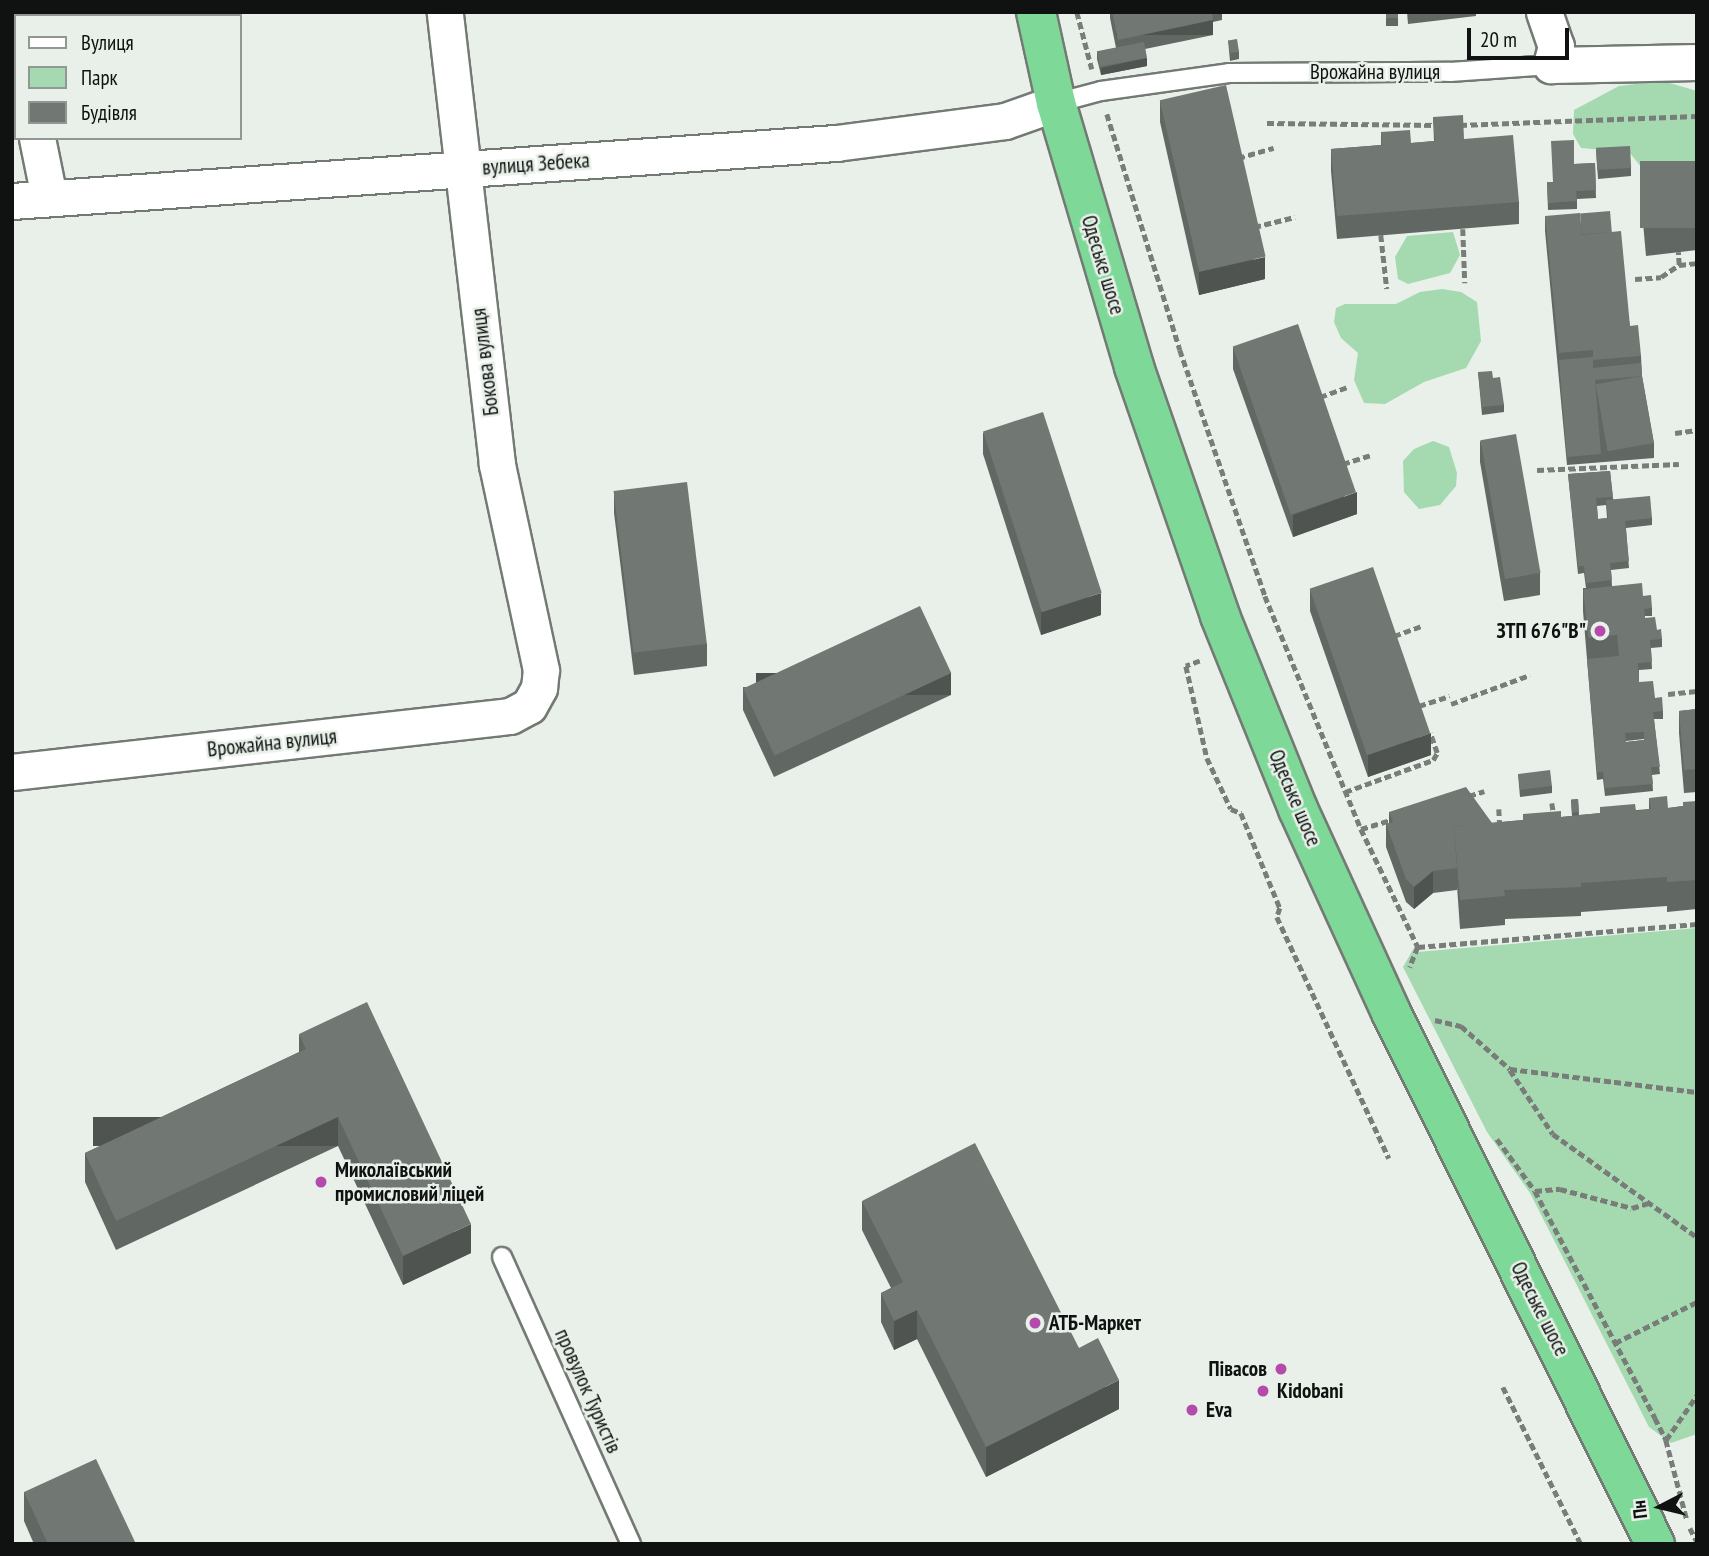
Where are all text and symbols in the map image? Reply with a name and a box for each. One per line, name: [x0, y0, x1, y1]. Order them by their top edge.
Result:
legend: [14, 14, 242, 140]
scale bar: [1471, 14, 1572, 58]
text: 20 m: [1480, 26, 1517, 53]
text: Вулиця: [81, 29, 134, 56]
street label: Врожайна вулиця: [1310, 59, 1440, 85]
text: Парк: [81, 64, 118, 91]
text: Будівля: [81, 99, 137, 126]
street label: вулиця Зебека: [481, 148, 591, 180]
street label: Одеське шосе: [1076, 212, 1130, 318]
street label: Бокова вулиця: [466, 307, 504, 417]
place label: ЗТП 676"В": [1496, 618, 1586, 644]
marker: ЗТП 676"В": [1592, 623, 1608, 639]
street label: Врожайна вулиця: [206, 724, 338, 762]
street label: Одеське шосе: [1263, 746, 1327, 850]
place label: Миколаївський промисловий ліцей: [335, 1157, 484, 1207]
marker: Миколаївський промисловий ліцей: [313, 1174, 329, 1190]
street label: Одеське шосе: [1505, 1258, 1575, 1360]
place label: АТБ-Маркет: [1049, 1310, 1141, 1336]
marker: АТБ-Маркет: [1027, 1315, 1043, 1331]
street label: провулок Туристів: [549, 1325, 627, 1457]
place label: Півасов: [1209, 1356, 1267, 1382]
marker: Півасов: [1273, 1361, 1289, 1377]
place label: Kidobani: [1277, 1378, 1343, 1404]
marker: Kidobani: [1255, 1383, 1271, 1399]
place label: Eva: [1206, 1397, 1232, 1423]
marker: Eva: [1184, 1402, 1200, 1418]
north arrow: [1625, 1472, 1695, 1542]
text: Пн: [1626, 1499, 1652, 1520]

